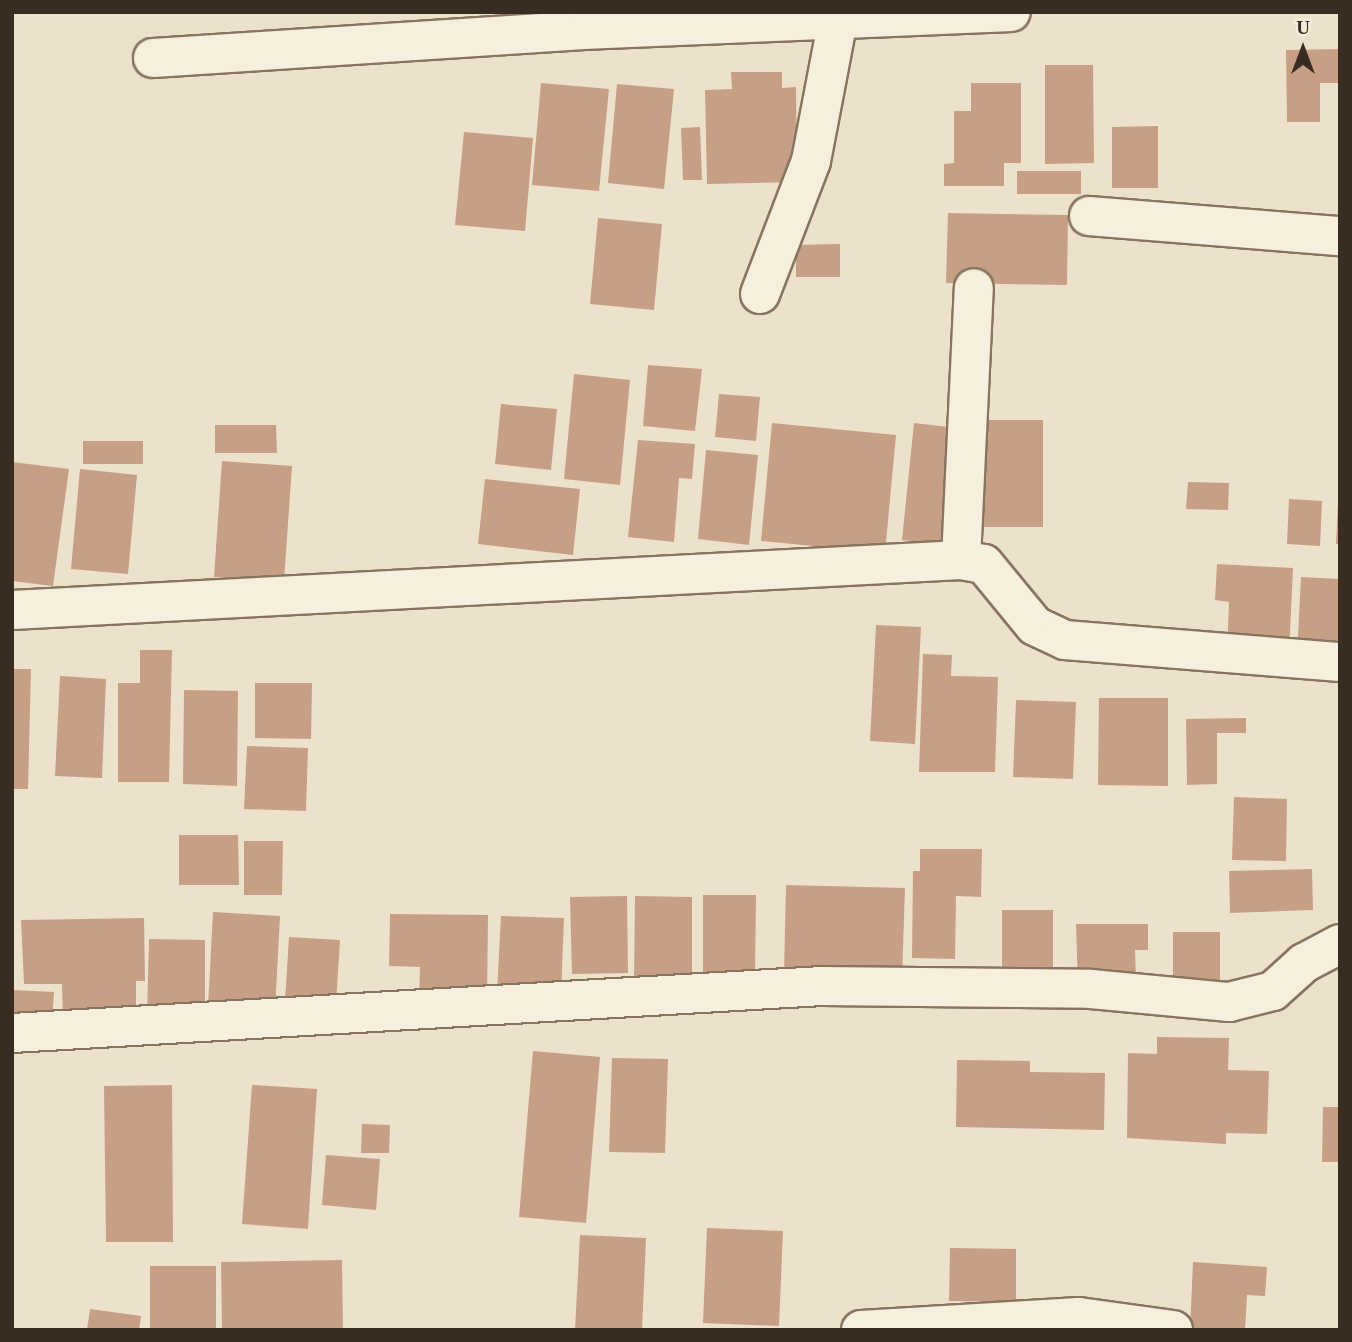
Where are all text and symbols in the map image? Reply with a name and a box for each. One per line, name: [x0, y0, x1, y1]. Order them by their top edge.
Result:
north arrow: [1268, 14, 1338, 84]
text: U: [1296, 17, 1310, 38]

